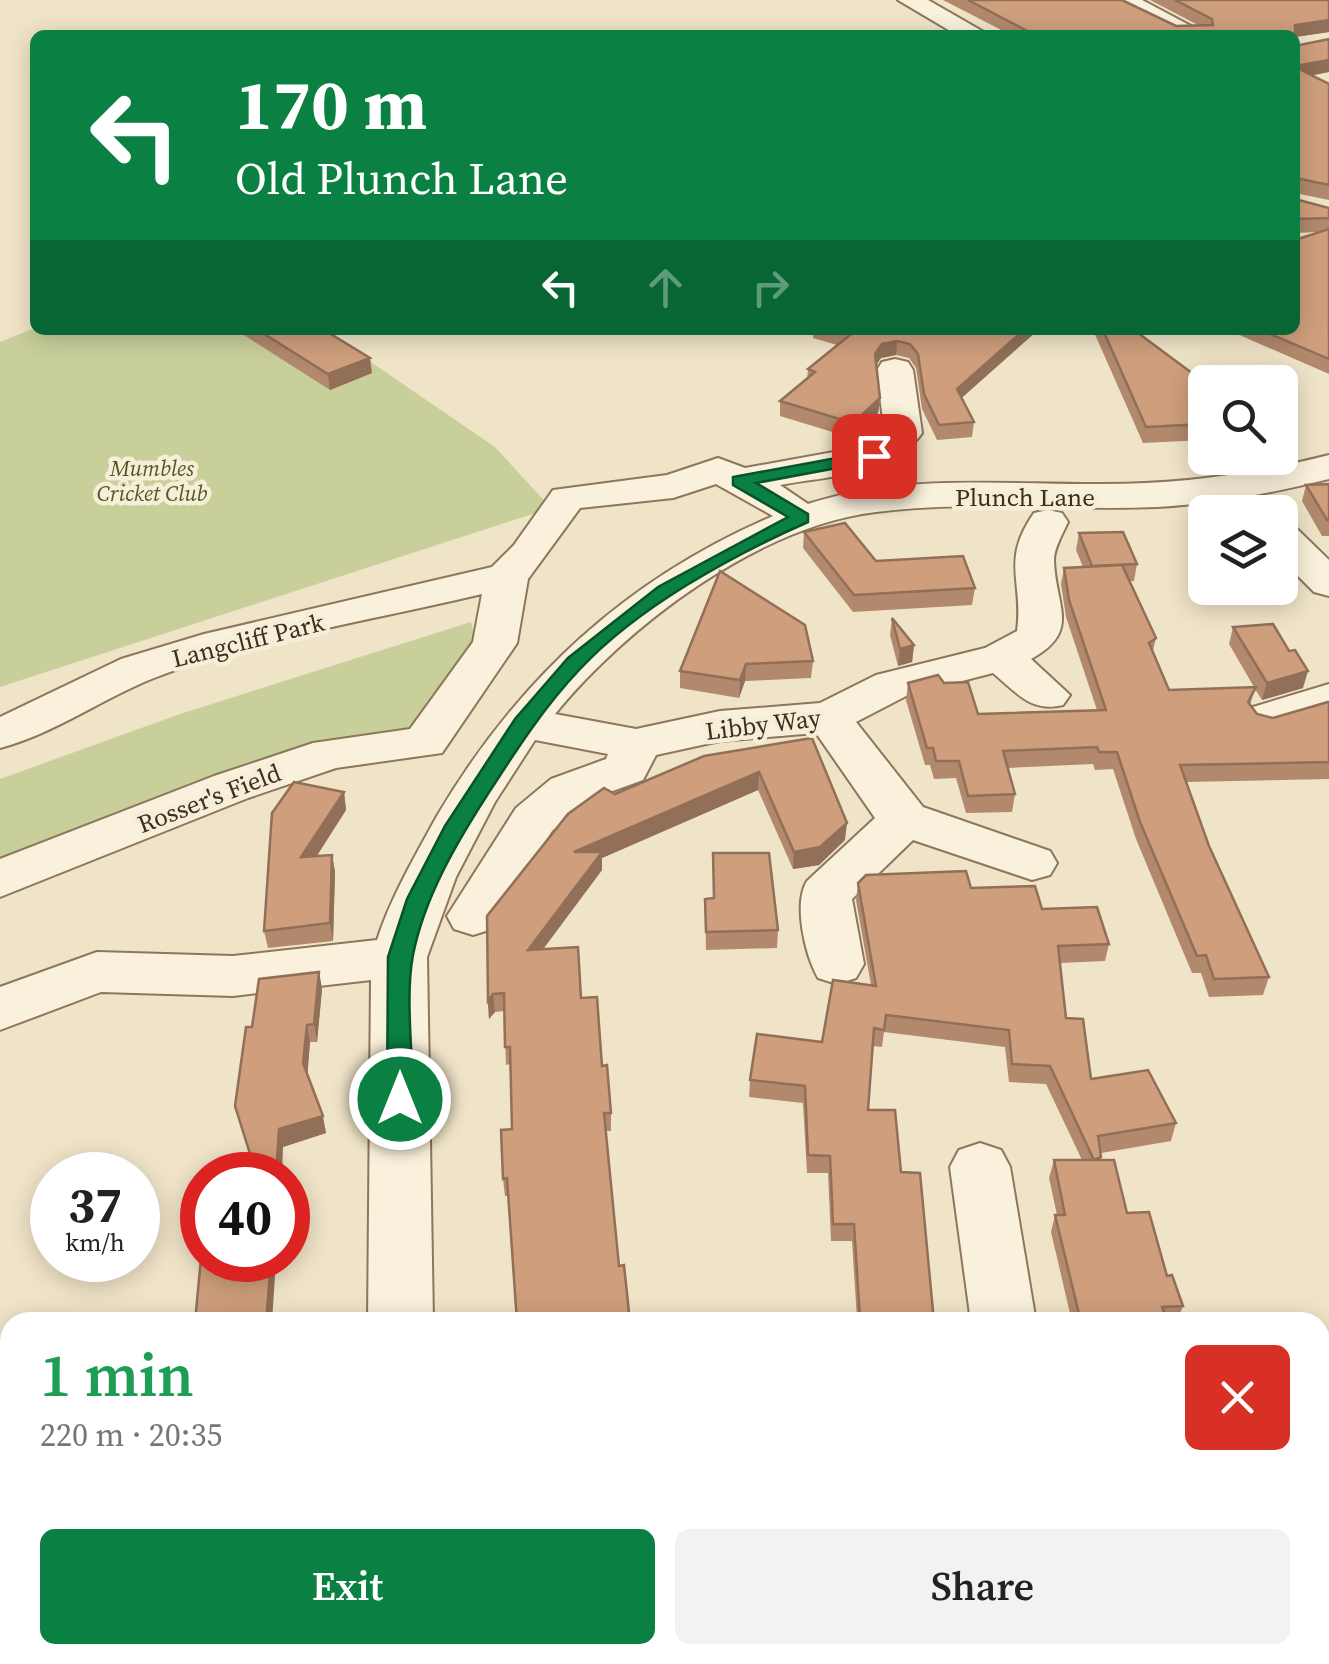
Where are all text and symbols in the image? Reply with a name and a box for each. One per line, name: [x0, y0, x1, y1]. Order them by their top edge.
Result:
text: 170 m: [235, 56, 427, 152]
icon: left: [70, 70, 200, 200]
text: Old Plunch Lane: [235, 147, 568, 209]
icon: left: [533, 260, 588, 315]
icon: ahead: [638, 260, 693, 315]
icon: right: [743, 260, 798, 315]
map controls: [1188, 365, 1298, 605]
button: search: [1188, 365, 1298, 475]
pin: [832, 414, 917, 499]
icon: arrive: [847, 429, 902, 484]
park label: Mumbles Cricket Club: [97, 453, 207, 508]
street label: Plunch Lane: [955, 480, 1095, 514]
button: layers: [1188, 495, 1298, 605]
street label: Langcliff Park: [168, 605, 328, 675]
street label: Libby Way: [703, 700, 823, 748]
street label: Rosser's Field: [132, 755, 286, 841]
position arrow: [348, 1047, 452, 1151]
speed limit sign: 40: [180, 1152, 310, 1282]
text: 37: [68, 1170, 122, 1239]
text: km/h: [65, 1225, 125, 1259]
text: 1 min: [40, 1334, 194, 1416]
button: close: [1185, 1345, 1290, 1450]
text: 220 m · 20:35: [40, 1413, 222, 1457]
button: Exit: [40, 1529, 655, 1644]
button: Share: [675, 1529, 1290, 1644]

